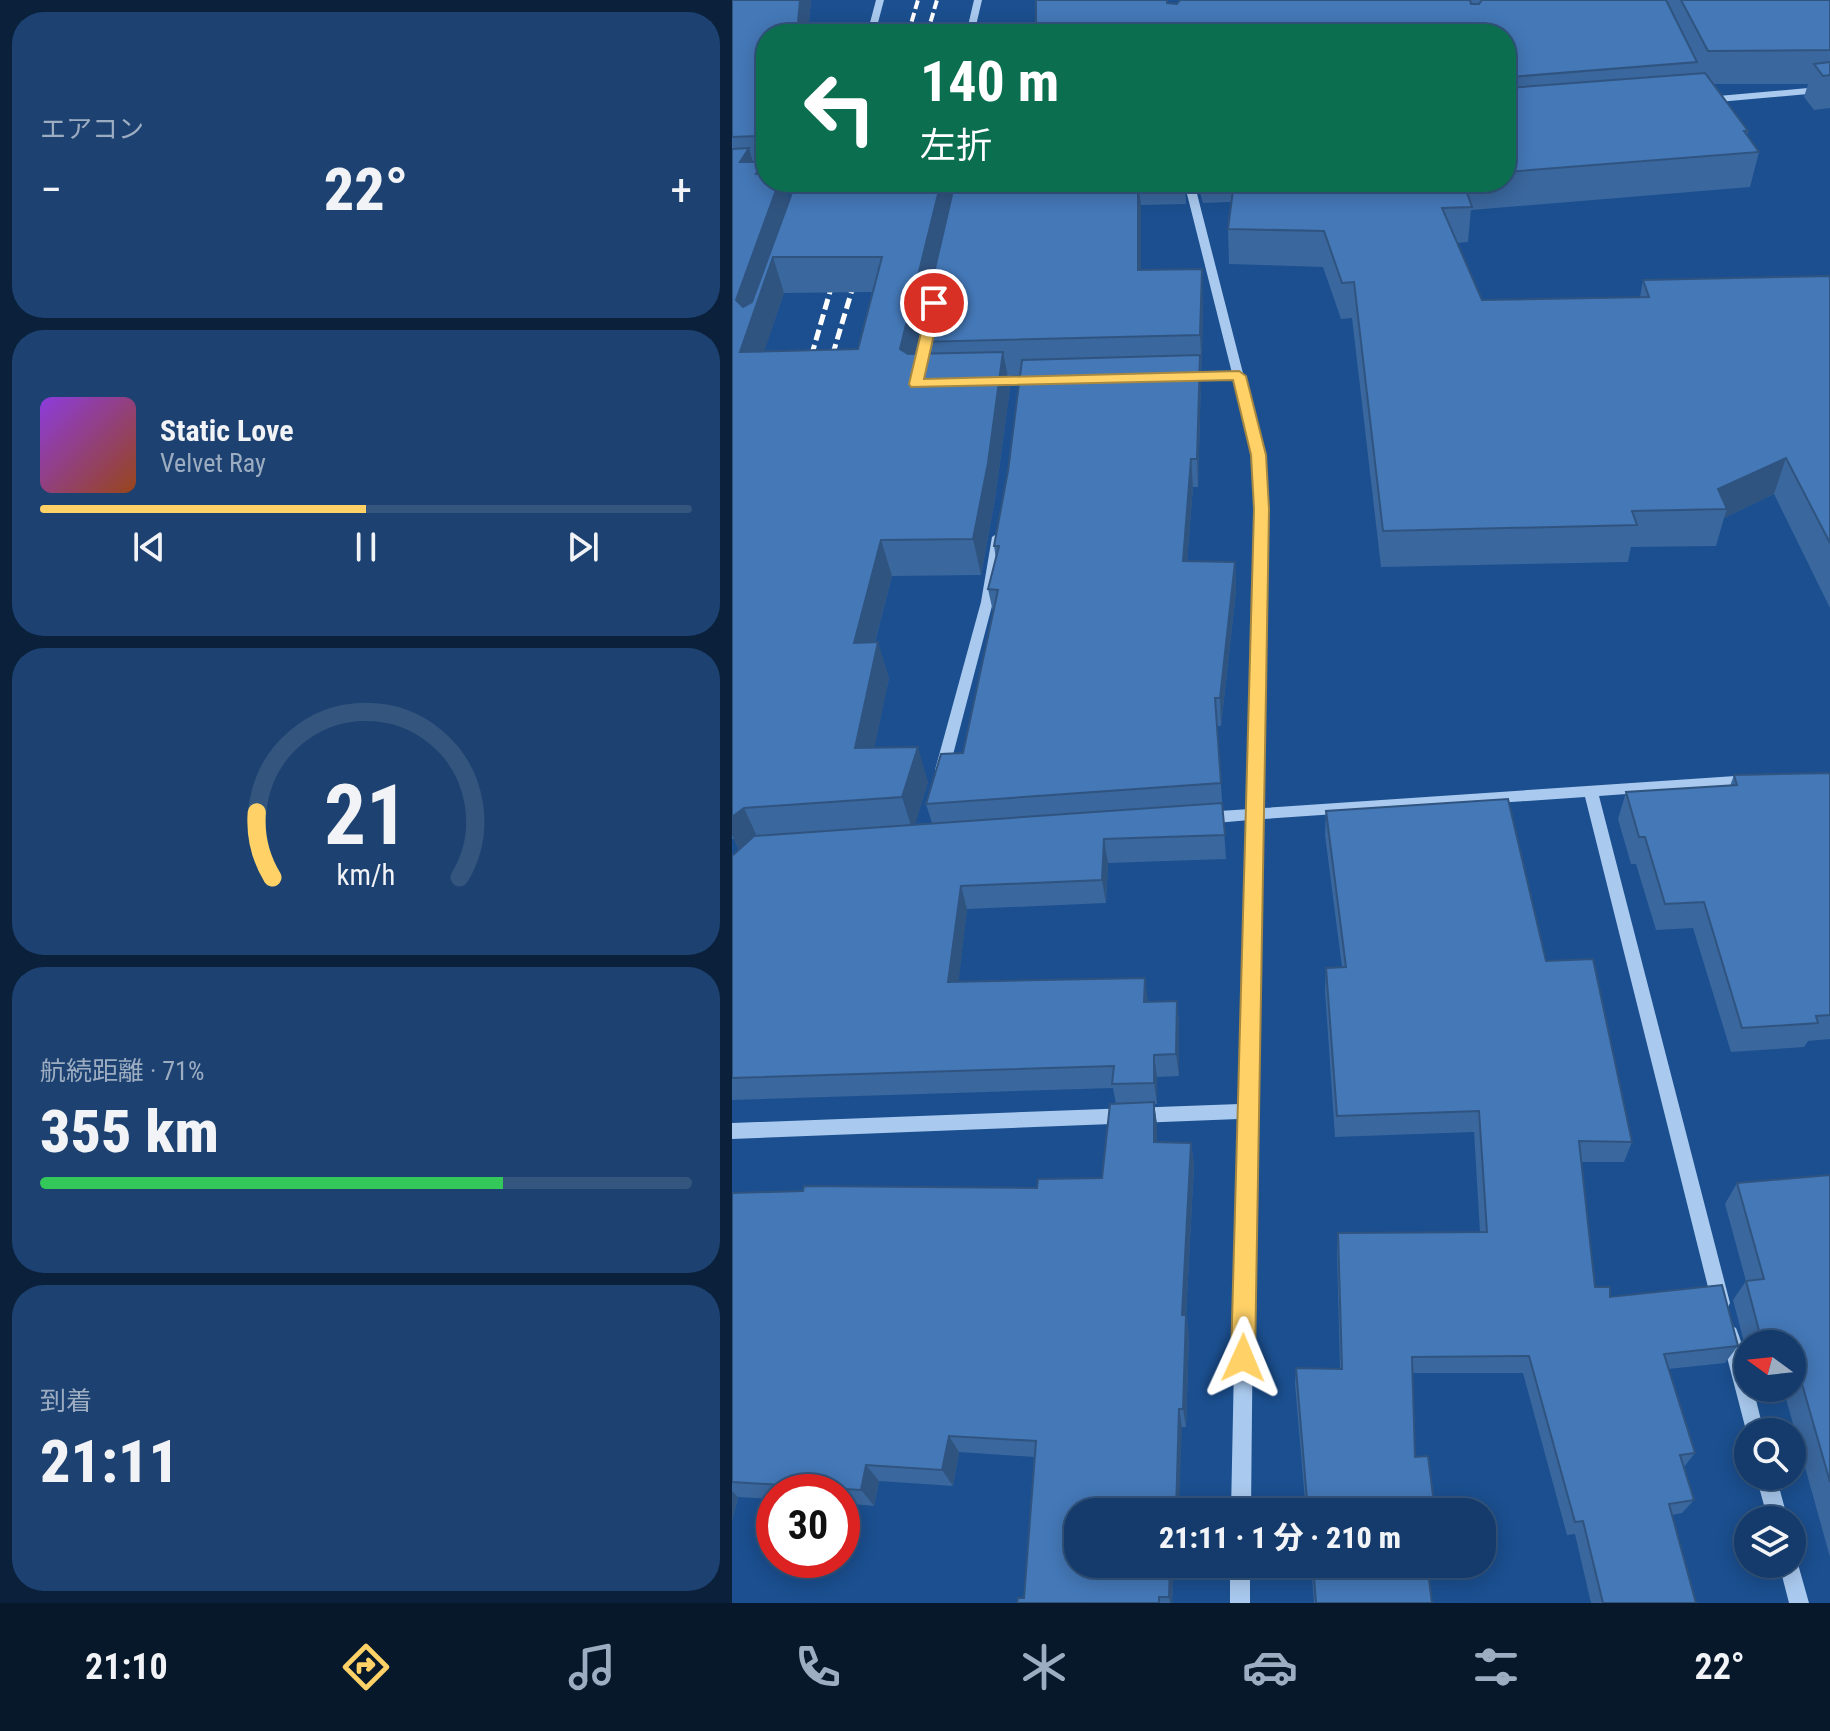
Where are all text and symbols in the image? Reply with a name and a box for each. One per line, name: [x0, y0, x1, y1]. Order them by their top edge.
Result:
text: 140 m: [920, 49, 1059, 115]
icon: left: [788, 56, 892, 160]
text: エアコン: [40, 114, 144, 144]
text: 左折: [920, 125, 992, 167]
text: 22°: [324, 154, 408, 225]
text: −: [40, 164, 62, 216]
text: +: [670, 164, 692, 216]
pin: [900, 269, 968, 337]
icon: arrive: [912, 281, 956, 325]
text: Static Love: [160, 413, 294, 448]
text: Velvet Ray: [160, 448, 266, 478]
icon: previous: [127, 525, 171, 569]
icon: pause: [344, 525, 388, 569]
icon: next: [561, 525, 605, 569]
text: 21: [324, 766, 408, 863]
text: km/h: [337, 858, 395, 892]
text: 航続距離 · 71%: [40, 1056, 204, 1086]
text: 355 km: [40, 1096, 219, 1167]
position arrow: [1201, 1316, 1285, 1400]
north arrow: [1734, 1330, 1806, 1402]
map controls: [1734, 1330, 1806, 1578]
text: 到着: [40, 1386, 92, 1416]
button: search: [1734, 1418, 1806, 1490]
text: 21:11: [40, 1426, 179, 1497]
speed limit sign: 30: [756, 1474, 860, 1578]
button: layers: [1734, 1506, 1806, 1578]
text: 21:11 · 1 分 · 210 m: [1159, 1520, 1401, 1555]
icon: directions: [338, 1639, 394, 1695]
icon: music: [564, 1639, 620, 1695]
icon: phone: [790, 1639, 846, 1695]
icon: climate: [1016, 1639, 1072, 1695]
icon: car: [1242, 1639, 1298, 1695]
icon: filters: [1468, 1639, 1524, 1695]
text: 21:10: [85, 1646, 168, 1688]
text: 22°: [1694, 1646, 1745, 1688]

